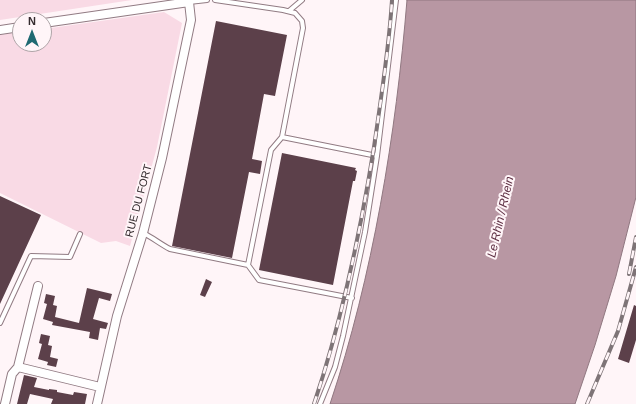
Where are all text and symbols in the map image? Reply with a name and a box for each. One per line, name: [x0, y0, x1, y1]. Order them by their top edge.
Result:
north arrow: [12, 12, 52, 52]
text: N: [28, 15, 36, 27]
street label: RUE DU FORT: [123, 163, 155, 239]
water label: Le Rhin / Rhein: [485, 175, 517, 259]

